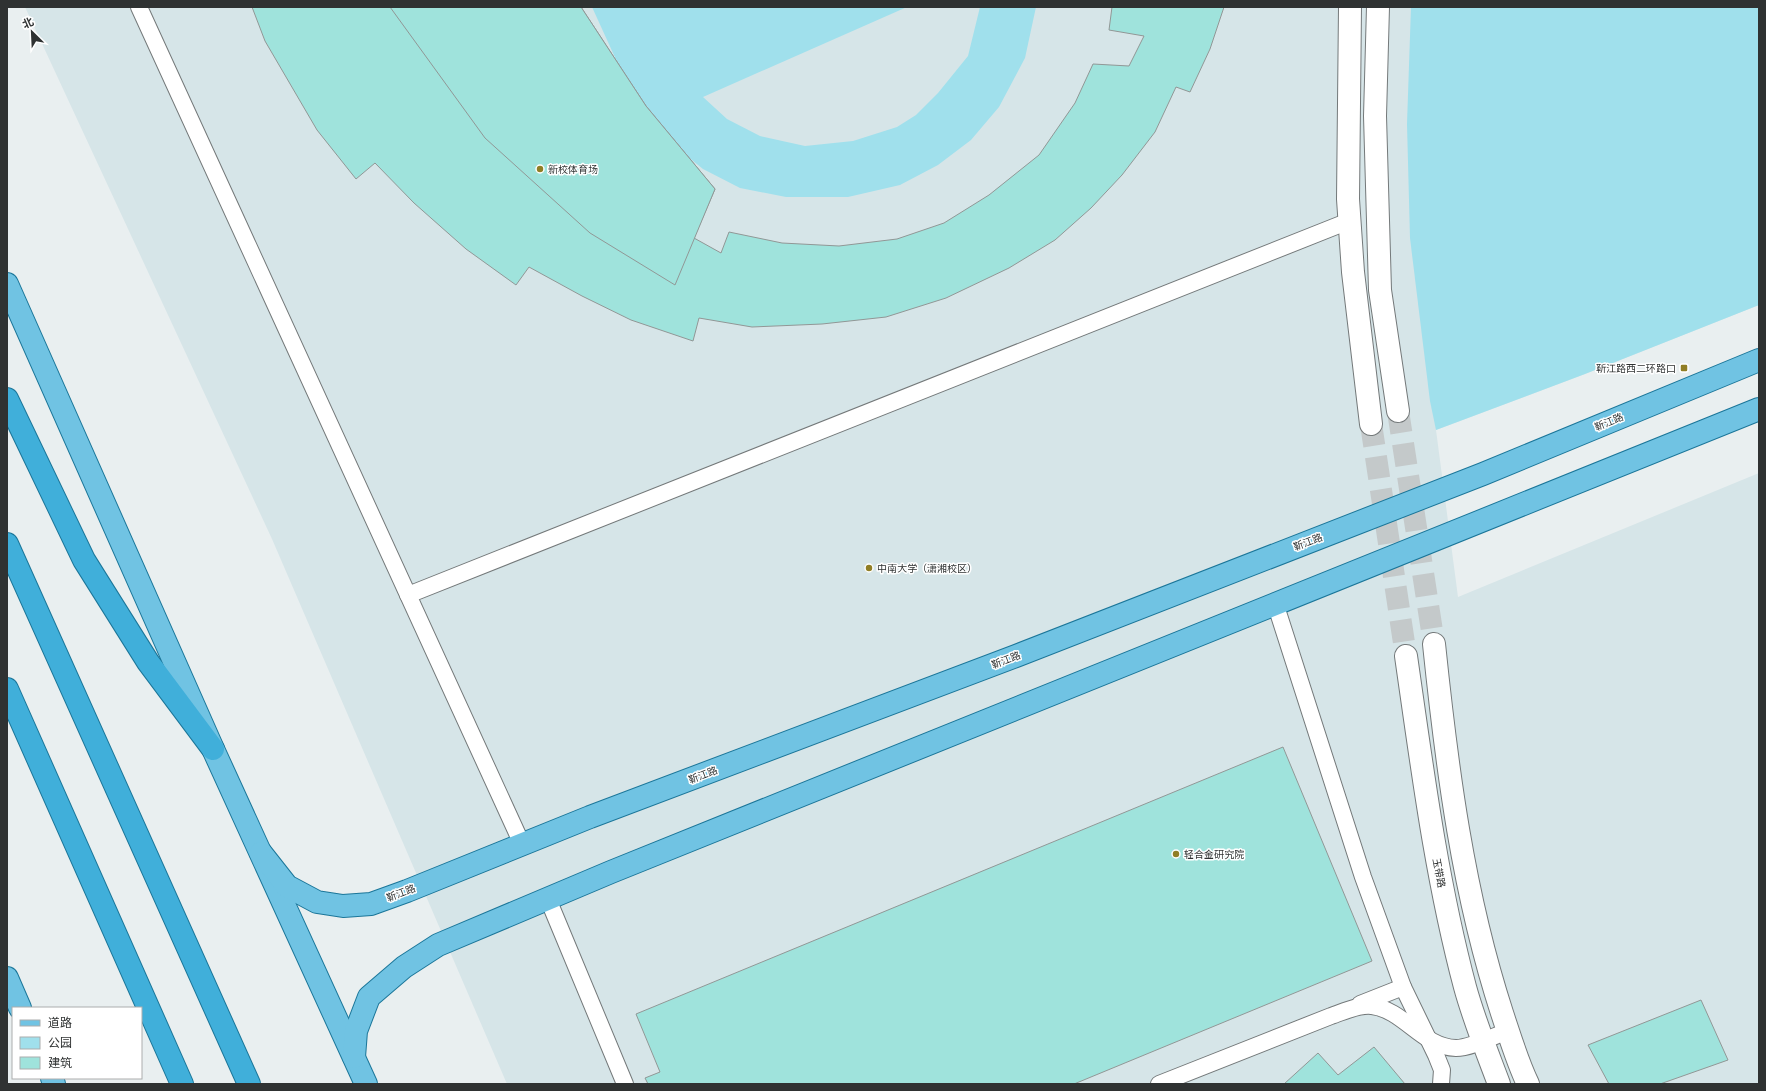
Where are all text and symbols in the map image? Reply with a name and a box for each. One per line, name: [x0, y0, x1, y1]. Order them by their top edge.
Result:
north arrow: [12, 12, 52, 52]
text: 北: [20, 15, 36, 31]
marker: 新校体育场: [535, 164, 545, 174]
place label: 新校体育场: [548, 164, 598, 175]
place label: 靳江路西二环路口: [1596, 363, 1676, 374]
marker: 靳江路西二环路口: [1679, 363, 1689, 373]
street label: 靳江路: [1593, 411, 1625, 433]
street label: 靳江路: [1292, 531, 1324, 553]
marker: 中南大学（潇湘校区）: [864, 563, 874, 573]
place label: 中南大学（潇湘校区）: [877, 563, 977, 574]
street label: 靳江路: [990, 649, 1022, 671]
street label: 靳江路: [687, 764, 719, 786]
marker: 轻合金研究院: [1171, 849, 1181, 859]
place label: 轻合金研究院: [1184, 849, 1244, 860]
street label: 玉带路: [1431, 857, 1447, 889]
street label: 靳江路: [385, 882, 417, 904]
legend: [12, 1007, 142, 1079]
text: 道路: [48, 1016, 72, 1030]
text: 公园: [48, 1036, 72, 1050]
text: 建筑: [48, 1056, 72, 1070]

